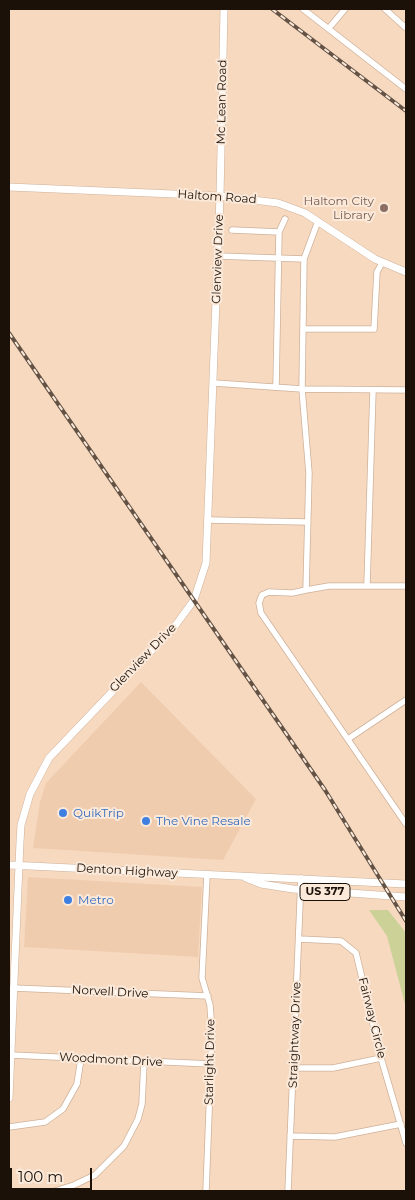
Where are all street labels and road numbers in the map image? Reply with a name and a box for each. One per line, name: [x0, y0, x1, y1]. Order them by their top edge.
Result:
street label: Mc Lean Road: [214, 59, 230, 145]
street label: Haltom Road: [177, 187, 257, 207]
street label: Glenview Drive: [209, 214, 227, 304]
street label: Glenview Drive: [107, 621, 179, 695]
street label: Denton Highway: [76, 861, 178, 881]
road number: US 377: [300, 884, 350, 900]
street label: Fairway Circle: [355, 976, 389, 1060]
street label: Straightway Drive: [286, 982, 304, 1088]
street label: Norvell Drive: [71, 983, 149, 1001]
street label: Starlight Drive: [202, 1019, 218, 1105]
street label: Woodmont Drive: [59, 1050, 163, 1070]

